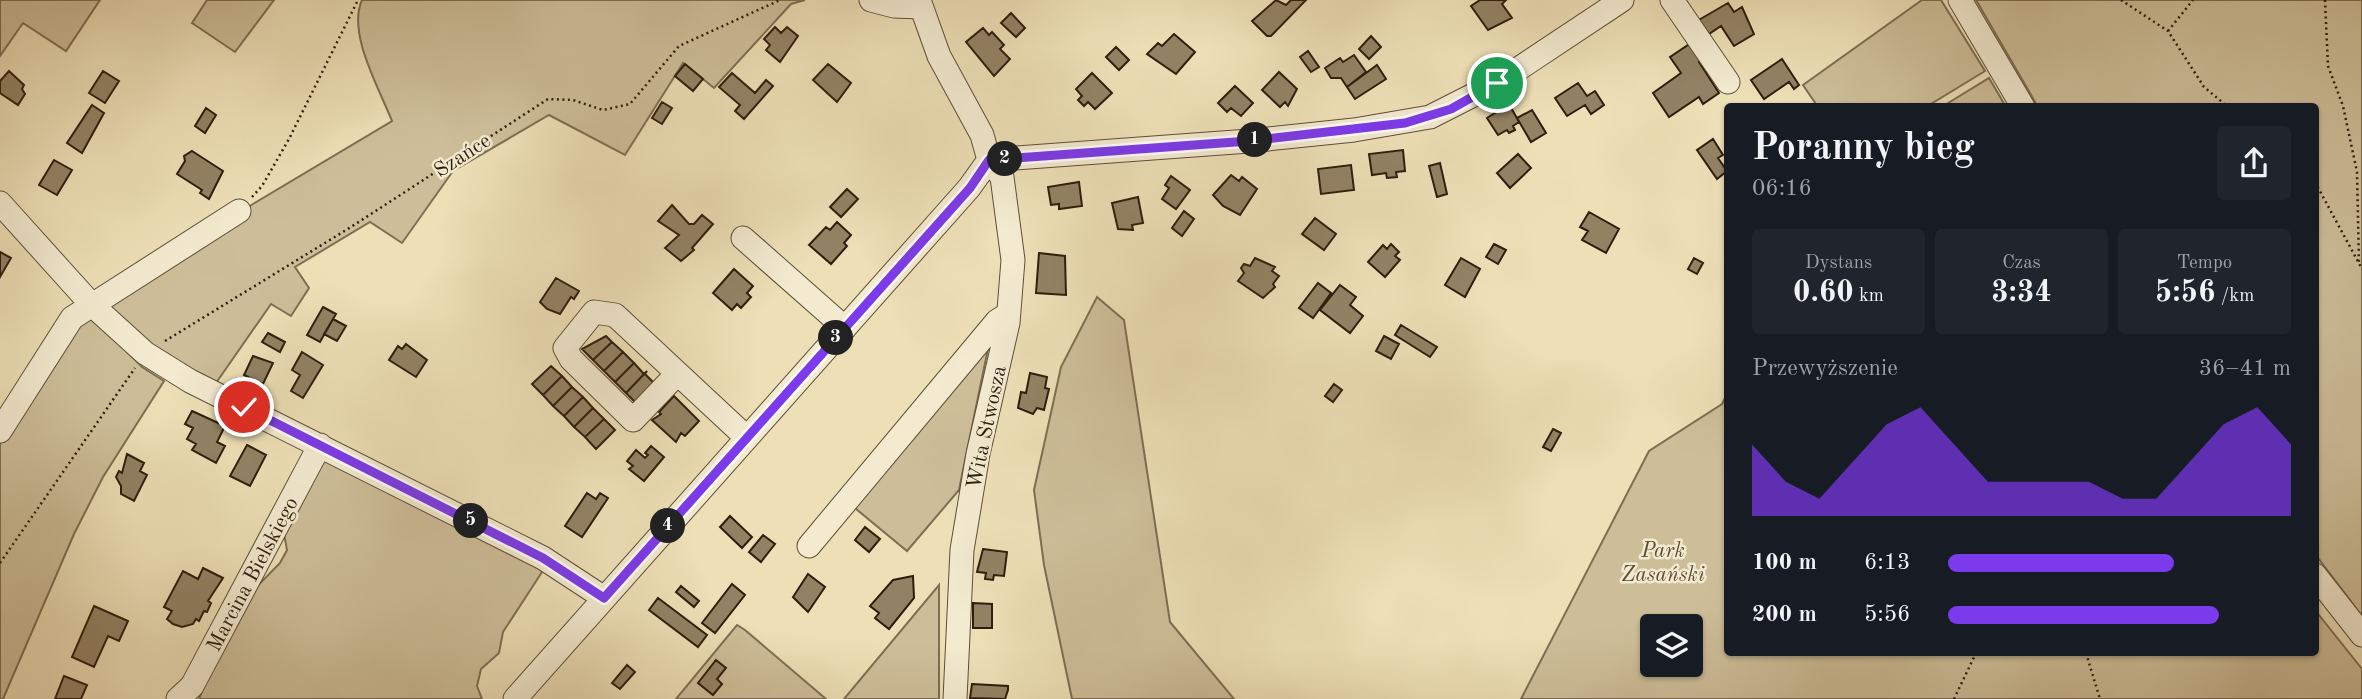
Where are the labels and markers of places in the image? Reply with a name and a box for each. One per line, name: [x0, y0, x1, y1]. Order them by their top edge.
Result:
pin: [1467, 53, 1527, 113]
pin: 1: [1238, 122, 1272, 158]
pin: 2: [988, 142, 1023, 176]
pin: 3: [818, 320, 854, 356]
pin: [214, 377, 274, 437]
pin: 5: [454, 504, 489, 538]
pin: 4: [650, 508, 686, 544]

